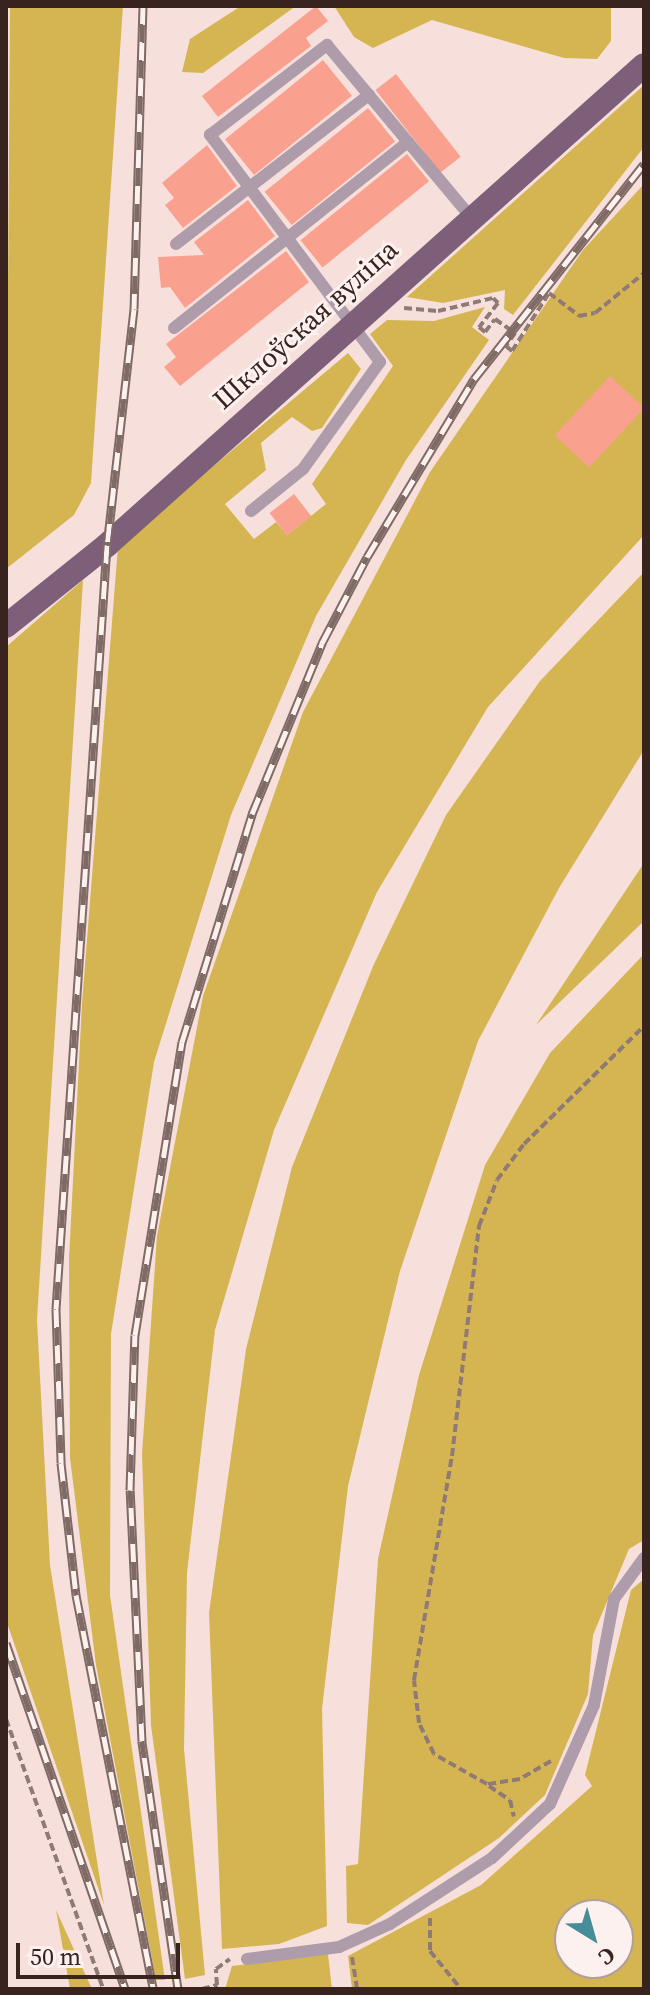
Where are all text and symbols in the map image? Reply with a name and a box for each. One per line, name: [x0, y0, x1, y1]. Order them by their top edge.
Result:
street label: Шклоўская вуліца: [206, 232, 404, 416]
north arrow: [554, 1899, 634, 1979]
scale bar: [20, 1927, 184, 1977]
text: 50 m: [30, 1940, 81, 1973]
text: С: [593, 1940, 622, 1973]

